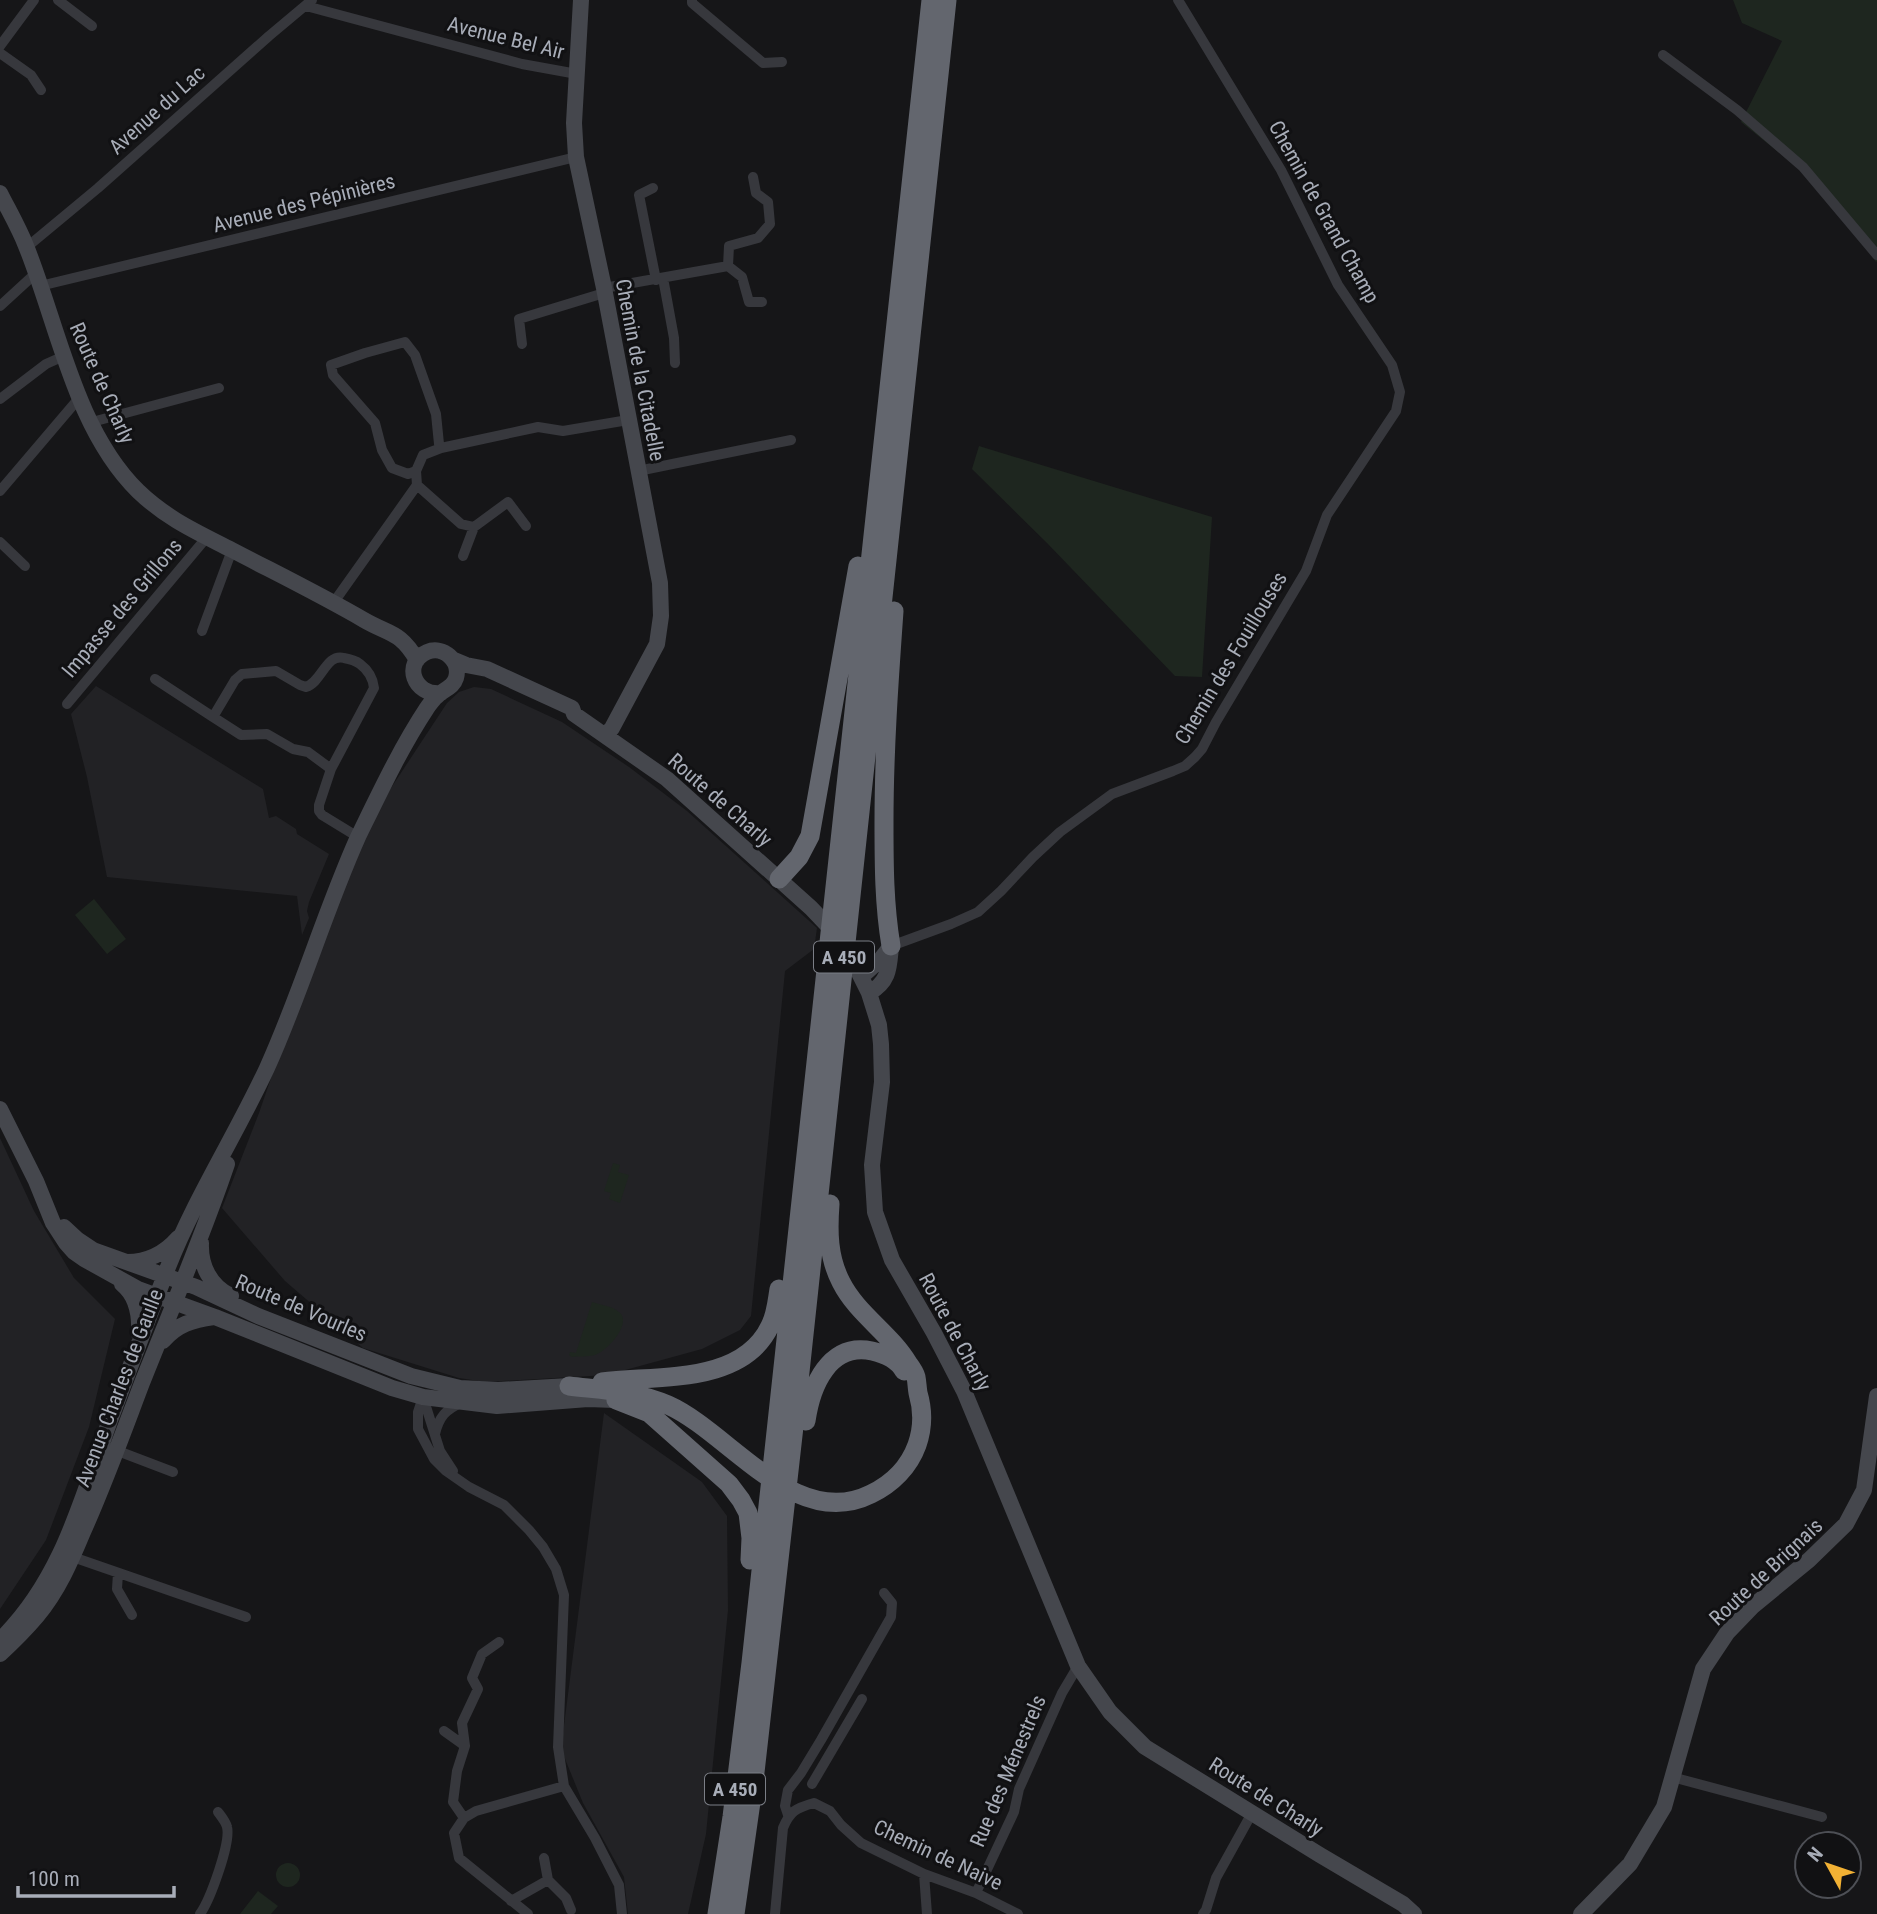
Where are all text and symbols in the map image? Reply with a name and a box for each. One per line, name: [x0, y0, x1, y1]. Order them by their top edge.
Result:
street label: Avenue Bel Air: [445, 12, 567, 64]
street label: Avenue du Lac: [104, 61, 210, 159]
street label: Chemin de Grand Champ: [1264, 117, 1384, 307]
street label: Avenue des Pépinières: [210, 169, 398, 237]
street label: Chemin de la Citadelle: [611, 277, 669, 463]
street label: Route de Charly: [65, 319, 139, 447]
street label: Impasse des Grillons: [57, 534, 187, 682]
street label: Chemin des Fouillouses: [1170, 567, 1292, 749]
street label: Route de Charly: [663, 748, 777, 852]
road number: A 450: [814, 942, 874, 973]
street label: Route de Charly: [914, 1269, 996, 1395]
street label: Route de Vourles: [232, 1270, 370, 1346]
street label: Avenue Charles de Gaulle: [70, 1286, 168, 1490]
street label: Route de Brignais: [1705, 1514, 1827, 1630]
street label: Rue des Ménestrels: [965, 1691, 1051, 1851]
street label: Route de Charly: [1205, 1752, 1328, 1842]
road number: A 450: [705, 1774, 765, 1804]
street label: Chemin de Naive: [870, 1815, 1006, 1895]
north arrow: [1793, 1830, 1863, 1900]
text: N: [1803, 1843, 1828, 1866]
scale bar: [18, 1854, 173, 1898]
text: 100 m: [28, 1867, 80, 1891]

